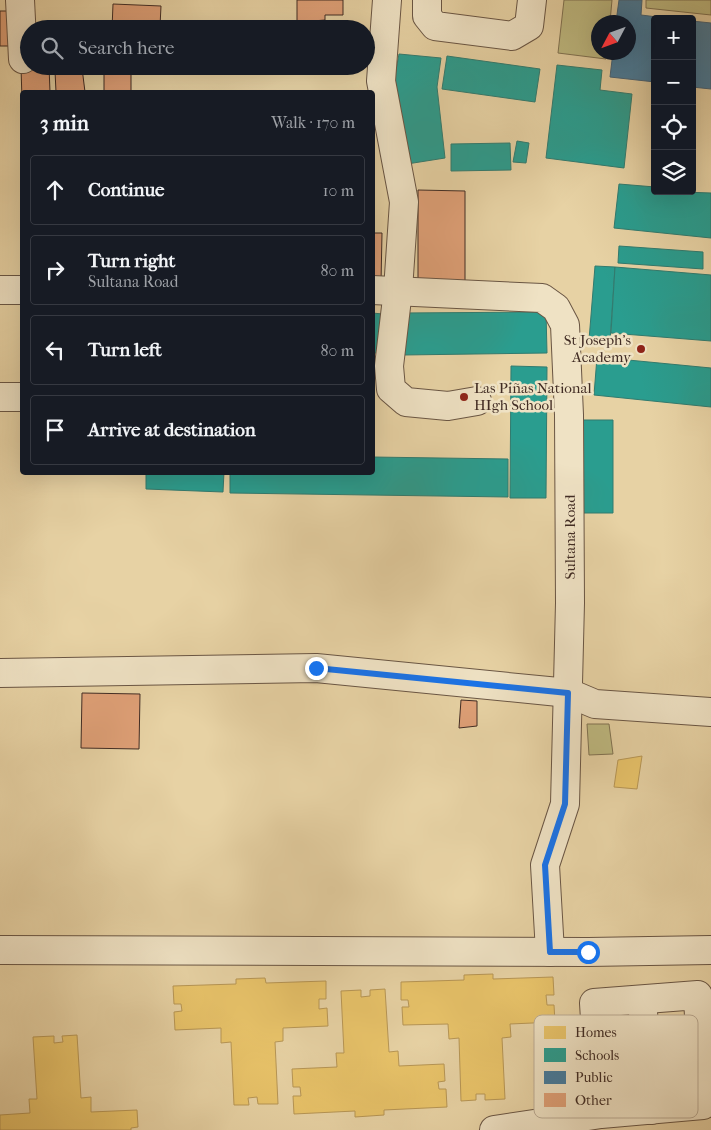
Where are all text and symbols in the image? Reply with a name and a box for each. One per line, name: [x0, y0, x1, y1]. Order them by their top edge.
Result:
north arrow: [591, 15, 636, 60]
map controls: [651, 15, 696, 195]
button: +: [651, 15, 696, 60]
search box: [20, 20, 375, 75]
icon: search: [38, 34, 66, 62]
text: Search here: [78, 37, 174, 59]
button: −: [651, 60, 696, 105]
button: locate: [651, 105, 696, 150]
text: 3 min: [40, 111, 89, 135]
text: Walk · 170 m: [271, 113, 355, 132]
button: layers: [651, 150, 696, 195]
icon: ahead: [41, 176, 69, 204]
text: Continue: [88, 179, 164, 201]
text: 10 m: [323, 181, 354, 200]
text: Turn right: [88, 250, 175, 272]
icon: right: [41, 256, 69, 284]
text: 80 m: [320, 261, 354, 280]
text: Sultana Road: [88, 272, 178, 291]
place label: St Joseph's Academy: [564, 331, 632, 366]
icon: left: [41, 336, 69, 364]
text: Turn left: [88, 339, 162, 361]
text: 80 m: [320, 341, 354, 360]
marker: St Joseph's Academy: [635, 343, 647, 355]
place label: Las Piñas National HIgh School: [474, 379, 592, 414]
marker: Las Piñas National HIgh School: [458, 391, 470, 403]
icon: arrive: [41, 416, 69, 444]
text: Arrive at destination: [88, 419, 256, 441]
street label: Sultana Road: [561, 494, 579, 579]
route end: [305, 657, 328, 680]
route start: [577, 941, 600, 964]
legend: [534, 1015, 698, 1118]
text: Homes: [575, 1024, 617, 1041]
text: Schools: [575, 1047, 619, 1064]
text: Public: [575, 1069, 613, 1086]
text: Other: [575, 1092, 612, 1109]

